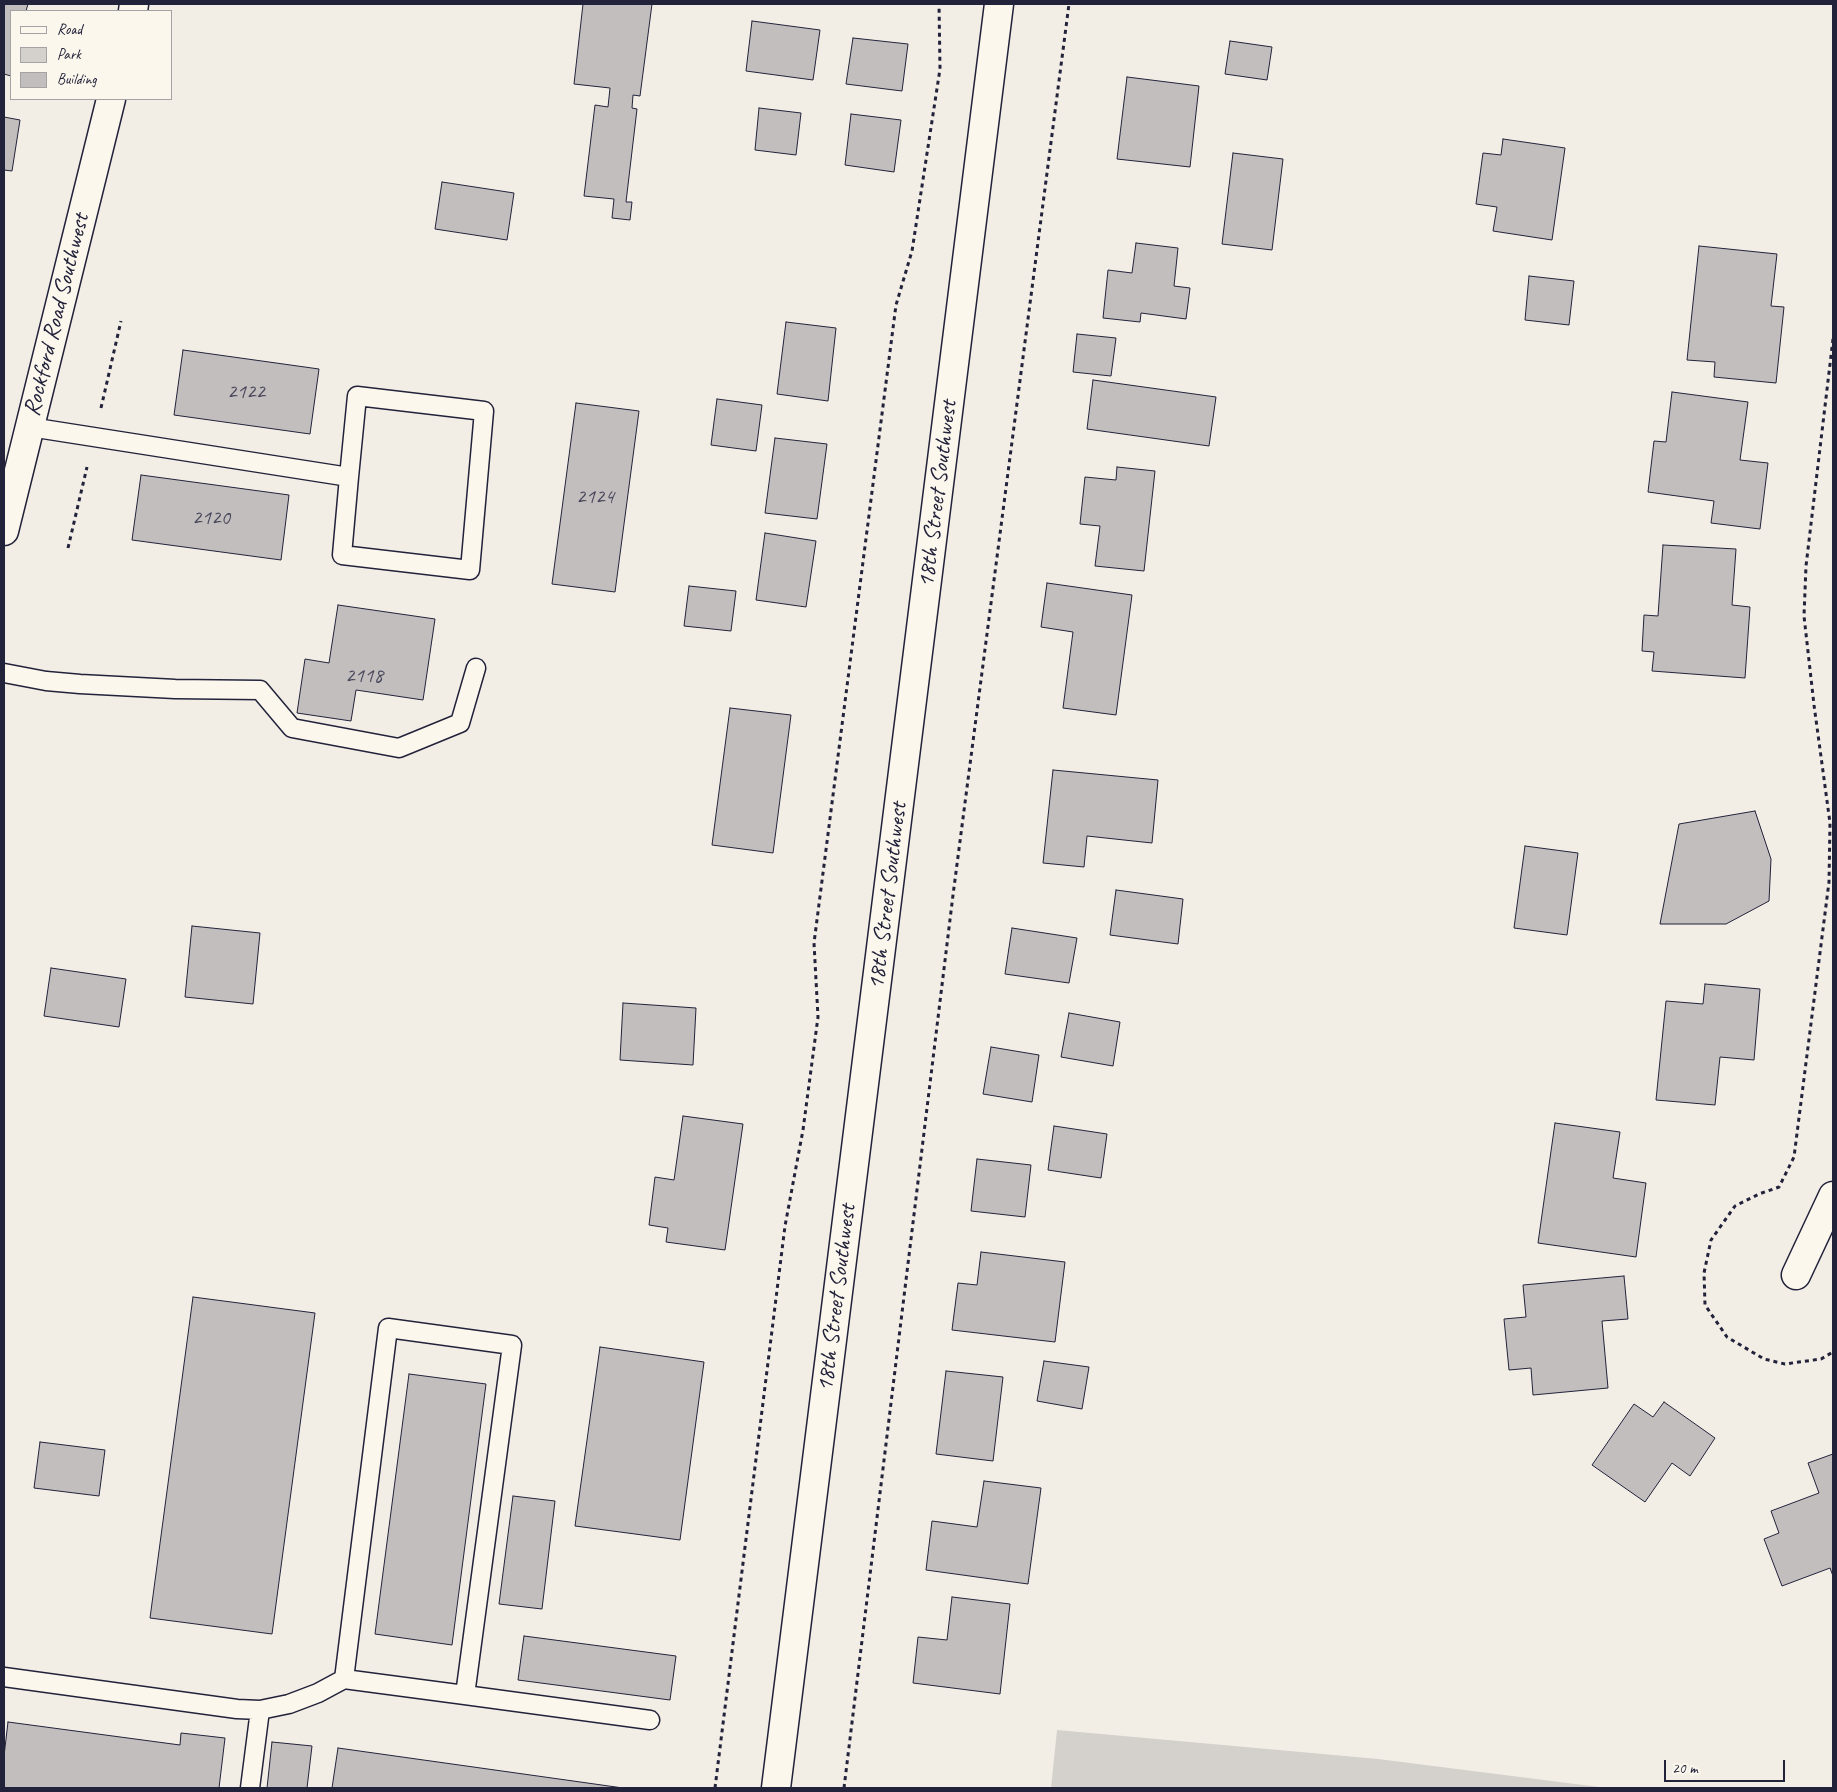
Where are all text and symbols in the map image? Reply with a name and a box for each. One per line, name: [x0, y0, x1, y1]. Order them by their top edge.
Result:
legend: [10, 10, 172, 100]
text: Road: [57, 20, 82, 39]
text: Park: [57, 45, 81, 64]
text: Building: [57, 70, 96, 89]
street label: Rockford Road Southwest: [18, 211, 96, 419]
house number: 2122: [227, 379, 265, 405]
street label: 18th Street Southwest: [912, 399, 964, 589]
house number: 2124: [576, 484, 614, 510]
house number: 2120: [192, 505, 230, 531]
house number: 2118: [345, 663, 383, 689]
street label: 18th Street Southwest: [862, 801, 914, 991]
street label: 18th Street Southwest: [811, 1203, 863, 1393]
scale bar: [1667, 1750, 1788, 1782]
text: 20 m: [1672, 1759, 1698, 1778]

